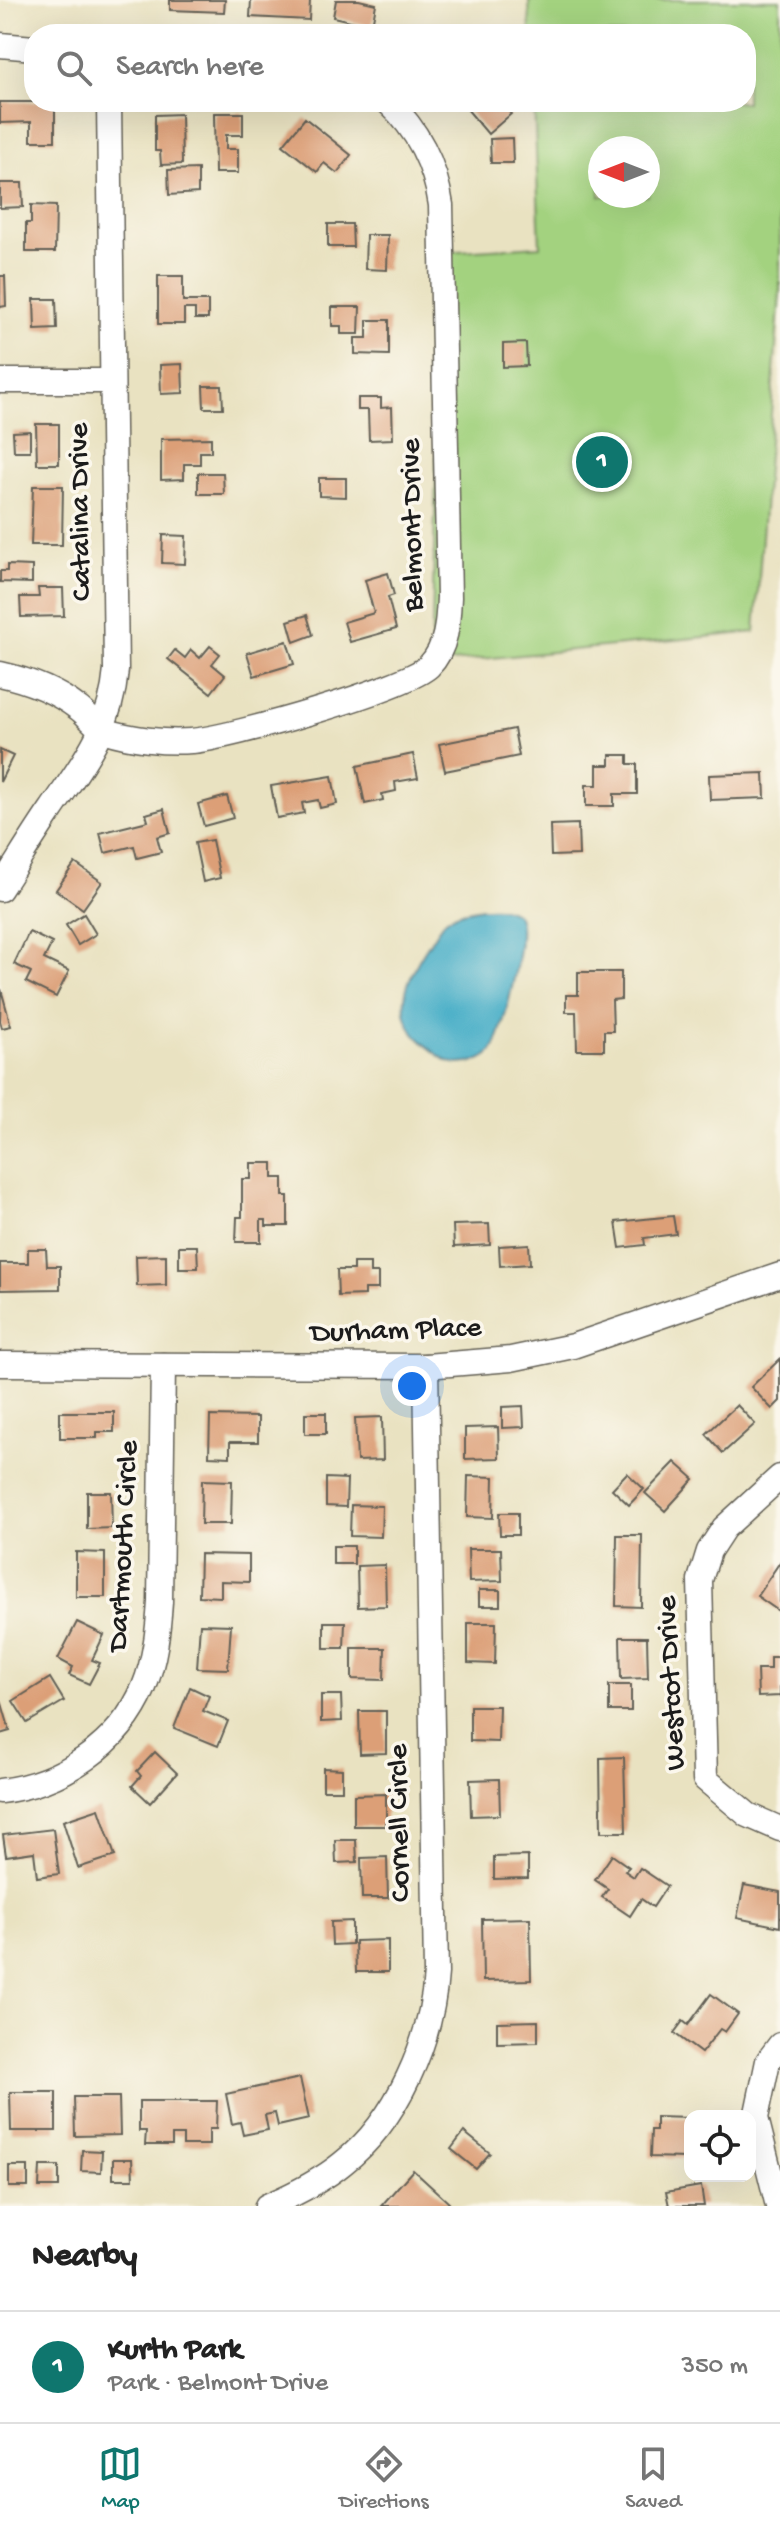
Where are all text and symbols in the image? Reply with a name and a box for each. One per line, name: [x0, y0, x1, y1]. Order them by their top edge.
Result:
search box: [24, 24, 756, 112]
icon: search: [52, 46, 96, 90]
text: Search here: [116, 51, 264, 86]
north arrow: [588, 136, 660, 208]
street label: Catalina Drive: [63, 422, 101, 601]
pin: 1: [576, 432, 628, 492]
street label: Belmont Drive: [395, 438, 433, 613]
street label: Durham Place: [308, 1312, 483, 1353]
your location: [392, 1366, 432, 1406]
street label: Dartmouth Circle: [102, 1439, 148, 1654]
street label: Westcot Drive: [651, 1594, 695, 1771]
street label: Cornell Circle: [382, 1743, 420, 1902]
map controls: [684, 2110, 756, 2182]
button: locate: [684, 2110, 756, 2182]
text: Nearby: [32, 2238, 137, 2278]
text: Kurth Park: [108, 2334, 242, 2369]
text: 1: [53, 2352, 63, 2383]
text: 350 m: [681, 2352, 748, 2383]
text: Park · Belmont Drive: [108, 2369, 328, 2400]
tab: Map: [98, 2442, 142, 2516]
tab: Directions: [339, 2442, 429, 2516]
tab: Saved: [625, 2442, 682, 2516]

